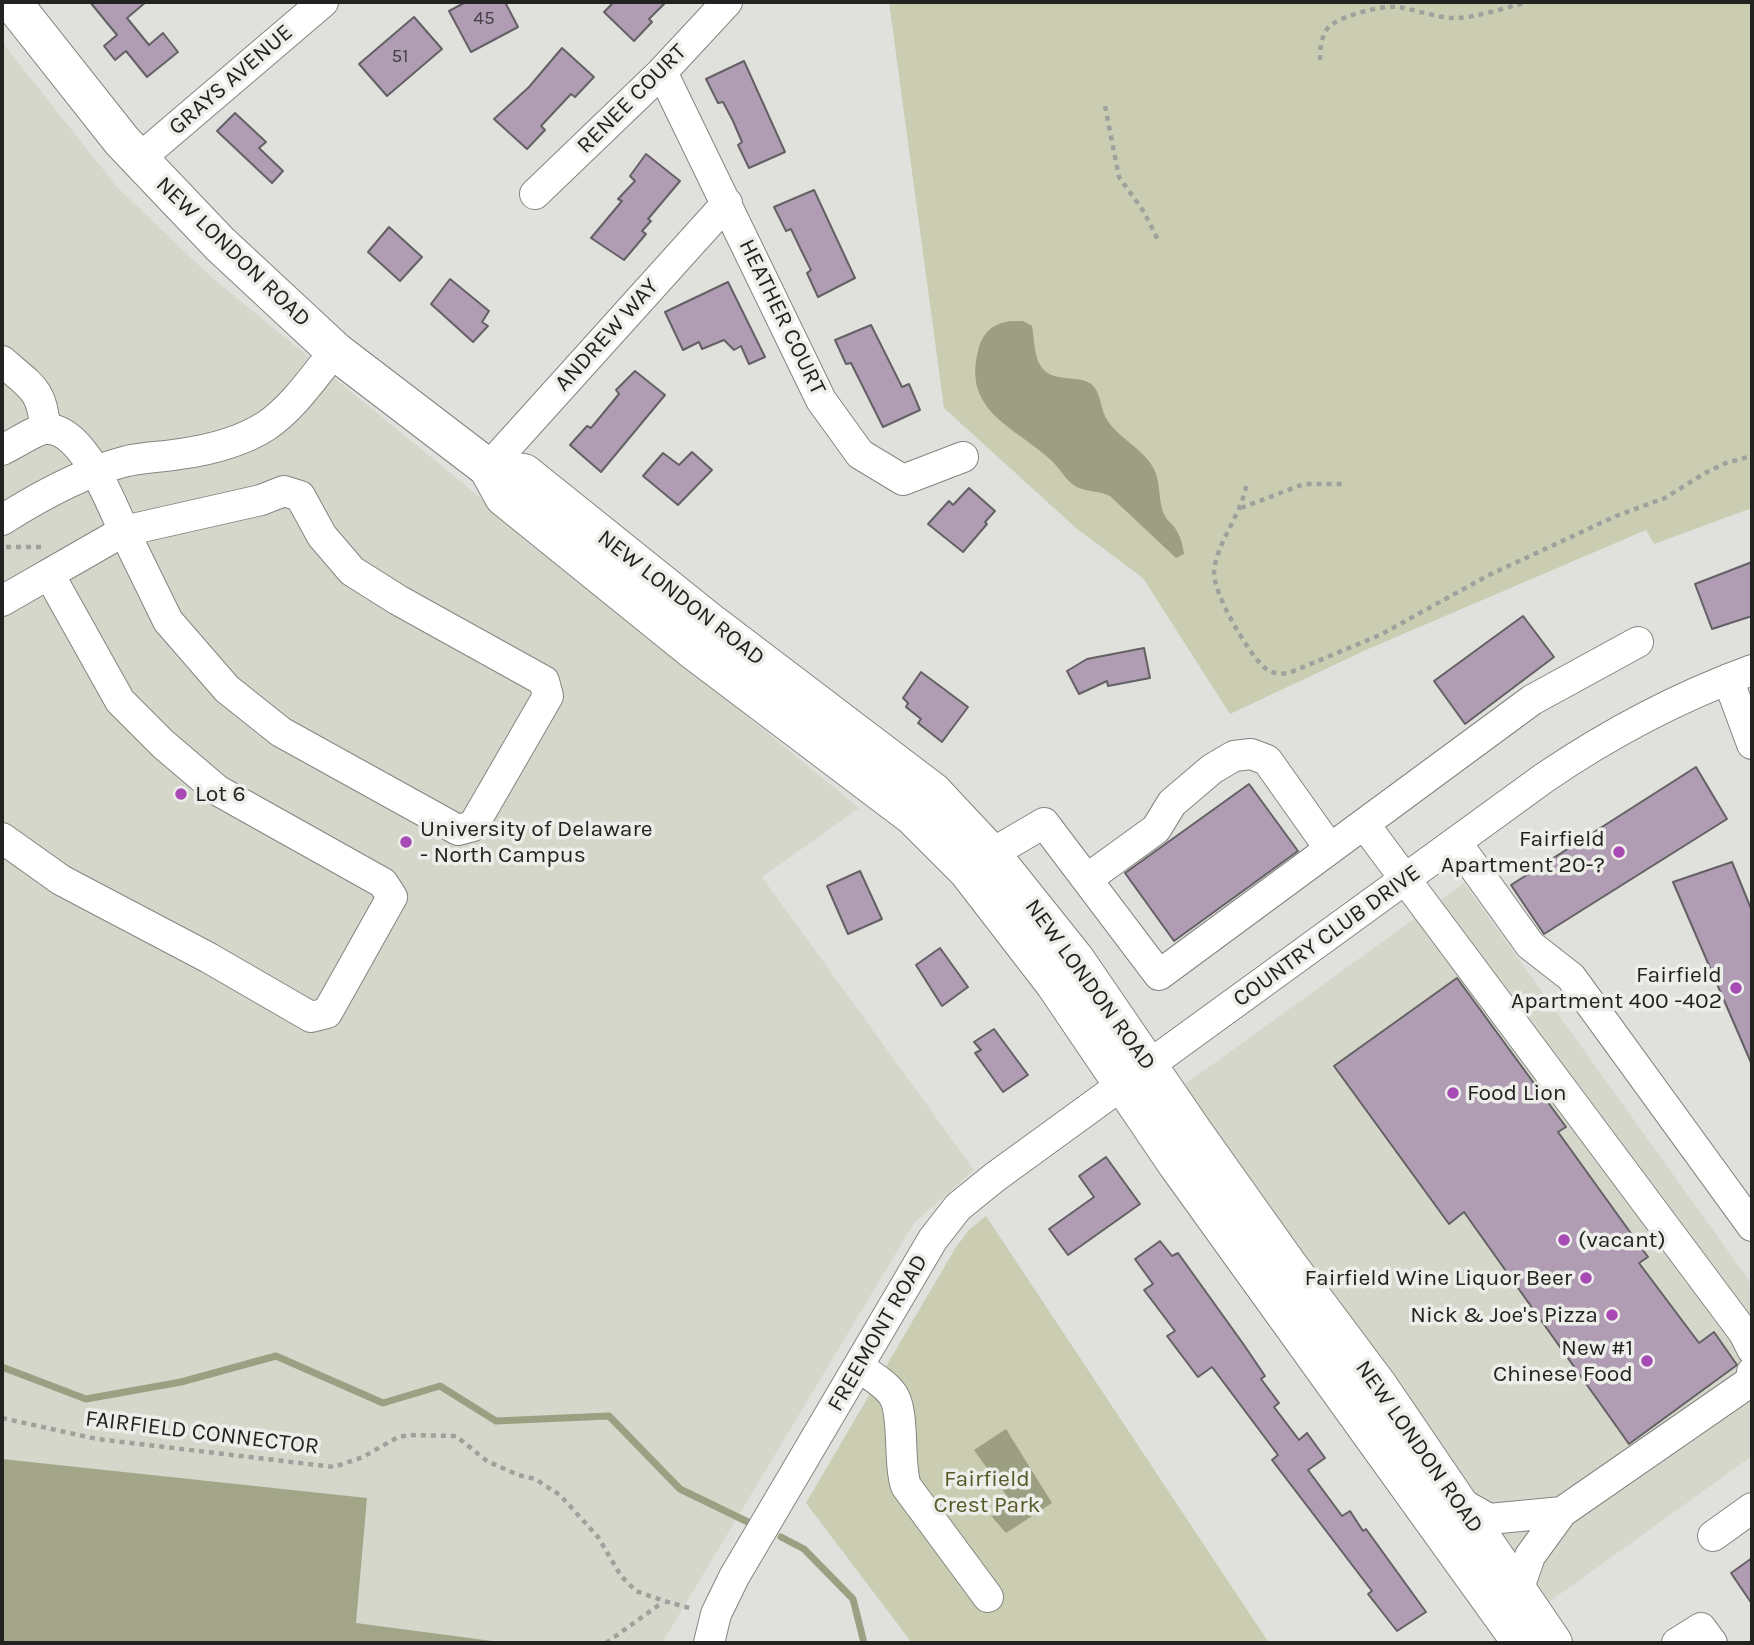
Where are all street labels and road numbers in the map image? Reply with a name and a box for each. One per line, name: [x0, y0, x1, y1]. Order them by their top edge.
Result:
street label: GRAYS AVENUE: [163, 19, 299, 141]
street label: RENEE COURT: [571, 38, 693, 160]
street label: NEW LONDON ROAD: [150, 171, 316, 333]
street label: HEATHER COURT: [732, 235, 832, 399]
street label: ANDREW WAY: [549, 273, 665, 397]
street label: NEW LONDON ROAD: [592, 524, 770, 672]
street label: COUNTRY CLUB DRIVE: [1228, 859, 1426, 1013]
street label: NEW LONDON ROAD: [1019, 894, 1161, 1076]
street label: FREEMONT ROAD: [822, 1250, 934, 1416]
street label: NEW LONDON ROAD: [1349, 1355, 1489, 1539]
street label: FAIRFIELD CONNECTOR: [84, 1405, 320, 1461]

